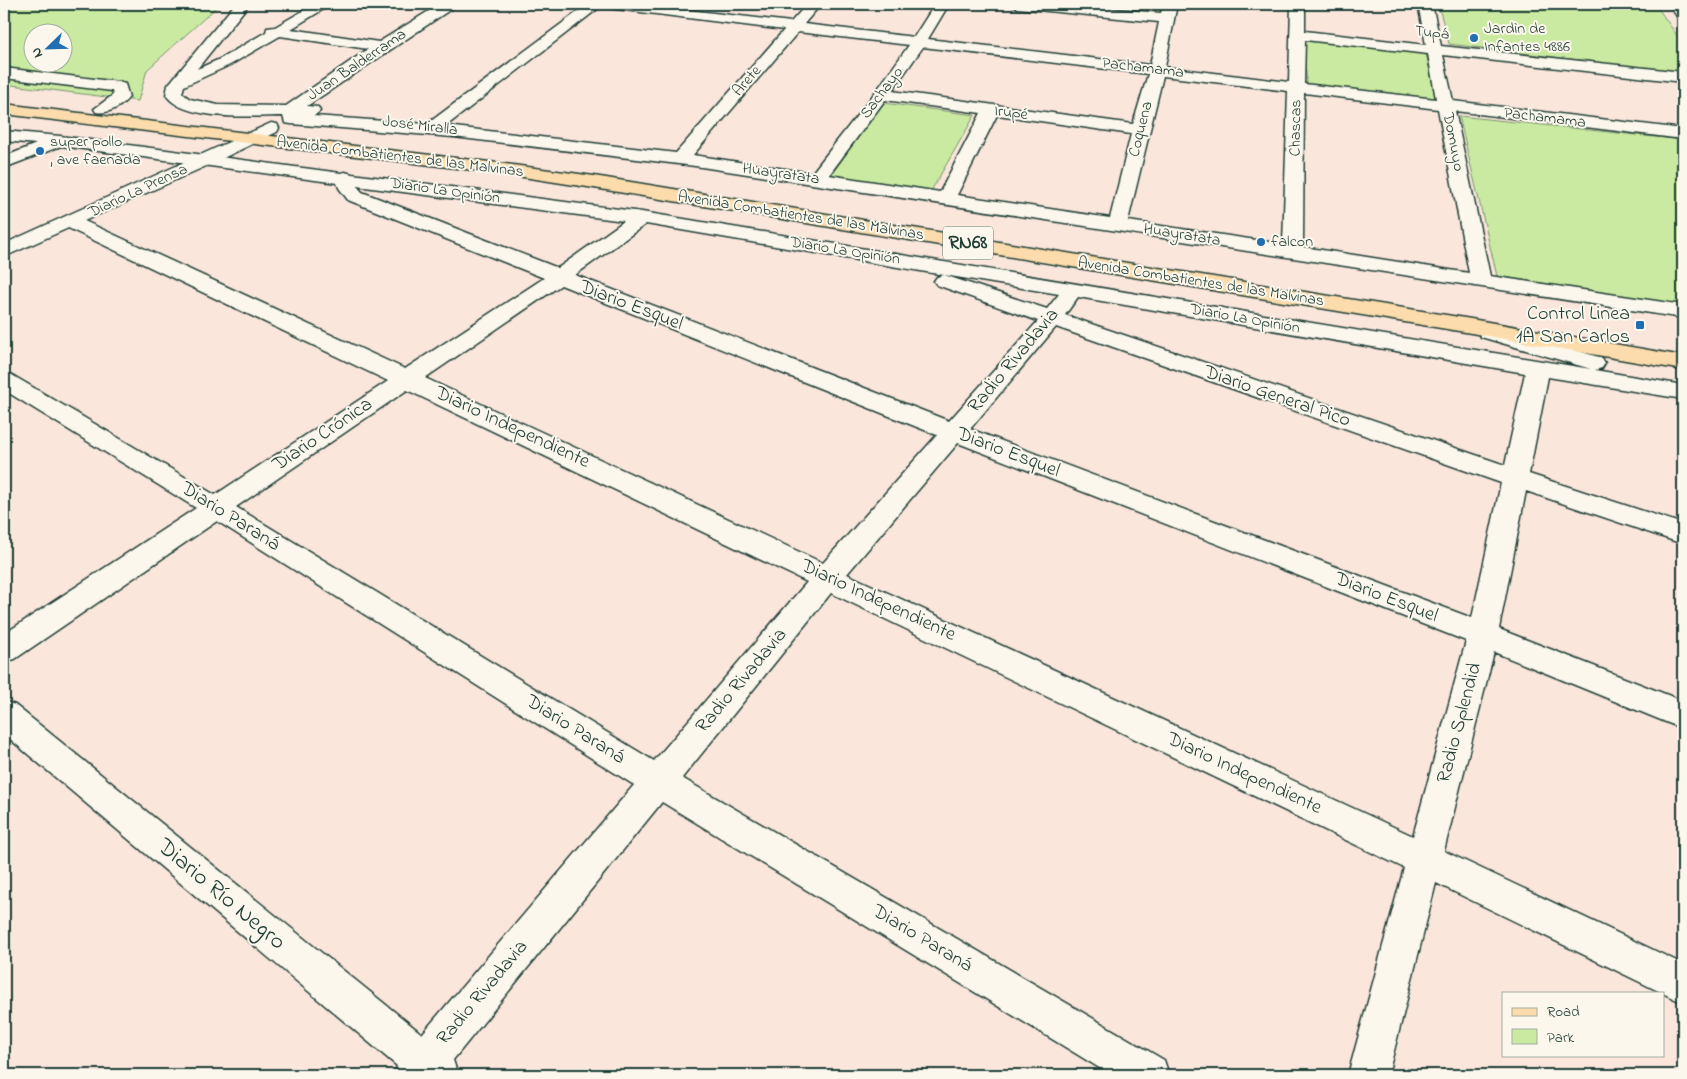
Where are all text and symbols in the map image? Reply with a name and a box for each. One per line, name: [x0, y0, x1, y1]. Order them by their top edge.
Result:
place label: Jardìn de Infantes 4886: [1484, 17, 1570, 59]
street label: Tupá: [1414, 19, 1450, 47]
north arrow: [22, 22, 72, 72]
street label: Juan Balderrama: [302, 23, 412, 107]
marker: Jardìn de Infantes 4886: [1468, 32, 1480, 44]
text: N: [26, 44, 49, 61]
street label: Pachamama: [1101, 51, 1185, 85]
street label: Arete: [727, 59, 768, 102]
street label: Sachayo: [854, 62, 910, 124]
street label: Irupé: [993, 99, 1030, 127]
street label: Coquena: [1123, 99, 1159, 159]
street label: Chascas: [1284, 99, 1308, 157]
street label: Pachamama: [1503, 101, 1587, 135]
street label: José Miralla: [381, 109, 459, 143]
street label: Domuyo: [1435, 110, 1470, 173]
place label: super pollo , ave faenada: [50, 130, 141, 172]
street label: Avenida Combatientes de las Malvinas: [275, 130, 525, 184]
marker: super pollo , ave faenada: [34, 145, 46, 157]
street label: Diario La Prensa: [83, 157, 192, 225]
street label: Huayratata: [741, 157, 821, 191]
street label: Diario La Opinión: [387, 171, 502, 211]
street label: Avenida Combatientes de las Malvinas: [676, 185, 926, 247]
street label: Huayratata: [1142, 217, 1222, 253]
road number: RN68: [943, 227, 993, 260]
street label: Diario La Opinión: [787, 230, 902, 272]
place label: falcon: [1271, 230, 1313, 254]
marker: falcon: [1255, 236, 1267, 248]
street label: Avenida Combatientes de las Malvinas: [1076, 251, 1326, 313]
street label: Diario Esquel: [574, 273, 687, 339]
street label: Diario La Opinión: [1187, 297, 1302, 340]
place label: Control Linea 1A San Carlos: [1516, 300, 1630, 352]
street label: Radio Rivadavia: [961, 302, 1067, 420]
marker: Control Linea 1A San Carlos: [1634, 319, 1646, 331]
street label: Diario General Pico: [1199, 358, 1354, 436]
street label: Diario Independiente: [429, 379, 594, 477]
street label: Diario Crónica: [266, 391, 379, 480]
street label: Diario Esquel: [951, 420, 1064, 486]
street label: Diario Paraná: [174, 474, 285, 559]
street label: Diario Independiente: [795, 552, 960, 650]
street label: Diario Esquel: [1329, 565, 1442, 631]
street label: Radio Rivadavia: [689, 622, 795, 740]
street label: Radio Splendid: [1430, 660, 1490, 786]
street label: Diario Paraná: [519, 687, 630, 772]
street label: Diario Independiente: [1161, 725, 1326, 823]
street label: Diario Río Negro: [148, 830, 293, 959]
street label: Diario Paraná: [865, 897, 978, 980]
street label: Radio Rivadavia: [430, 934, 536, 1052]
legend: [1502, 992, 1664, 1056]
text: Road: [1547, 1001, 1580, 1023]
text: Park: [1547, 1027, 1575, 1049]

